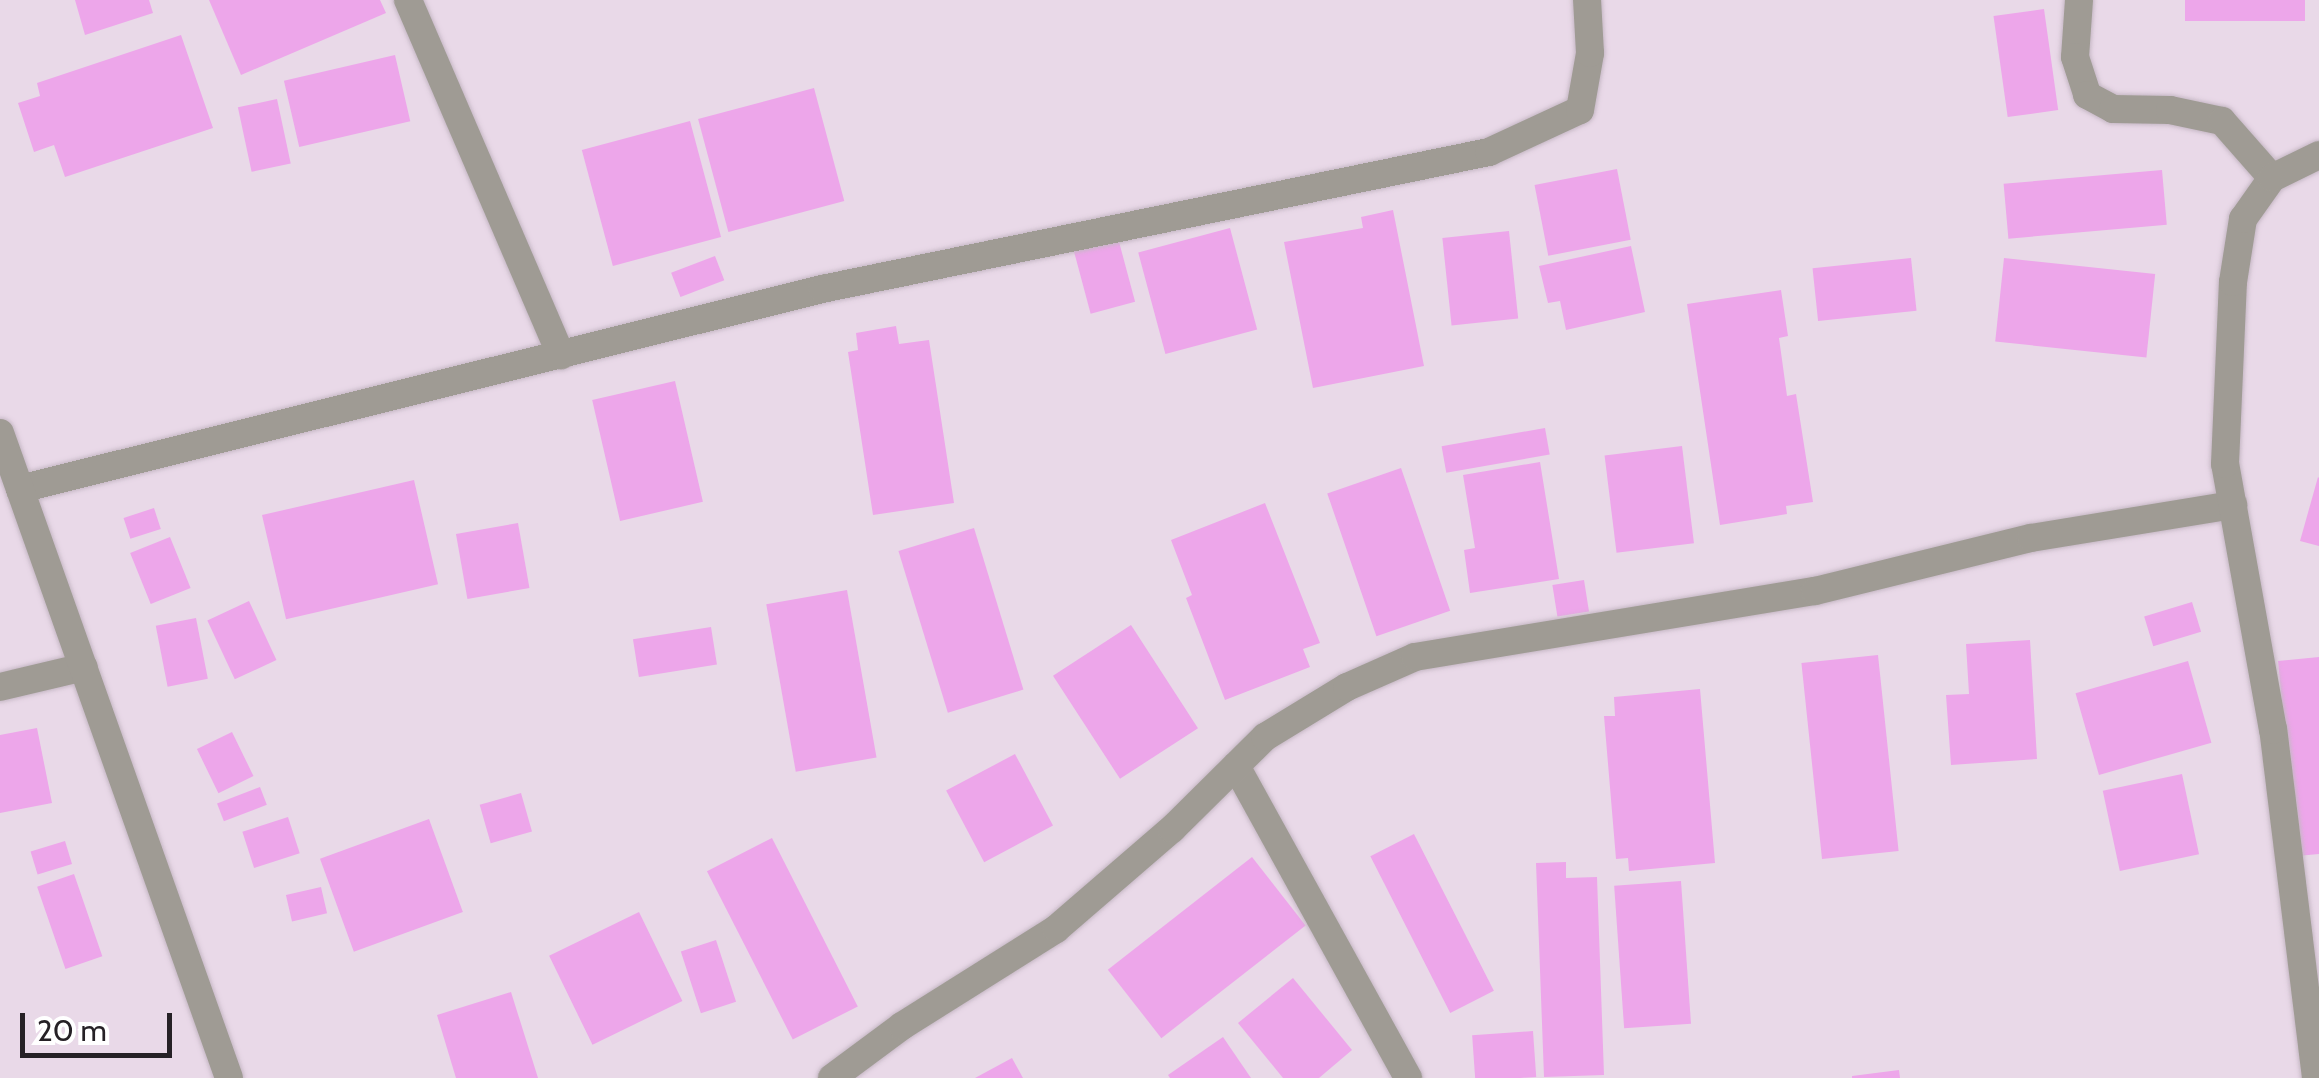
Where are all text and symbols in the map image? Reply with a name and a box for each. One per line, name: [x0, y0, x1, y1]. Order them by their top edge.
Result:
scale bar: [25, 993, 178, 1055]
text: 20 m: [37, 1012, 107, 1049]

